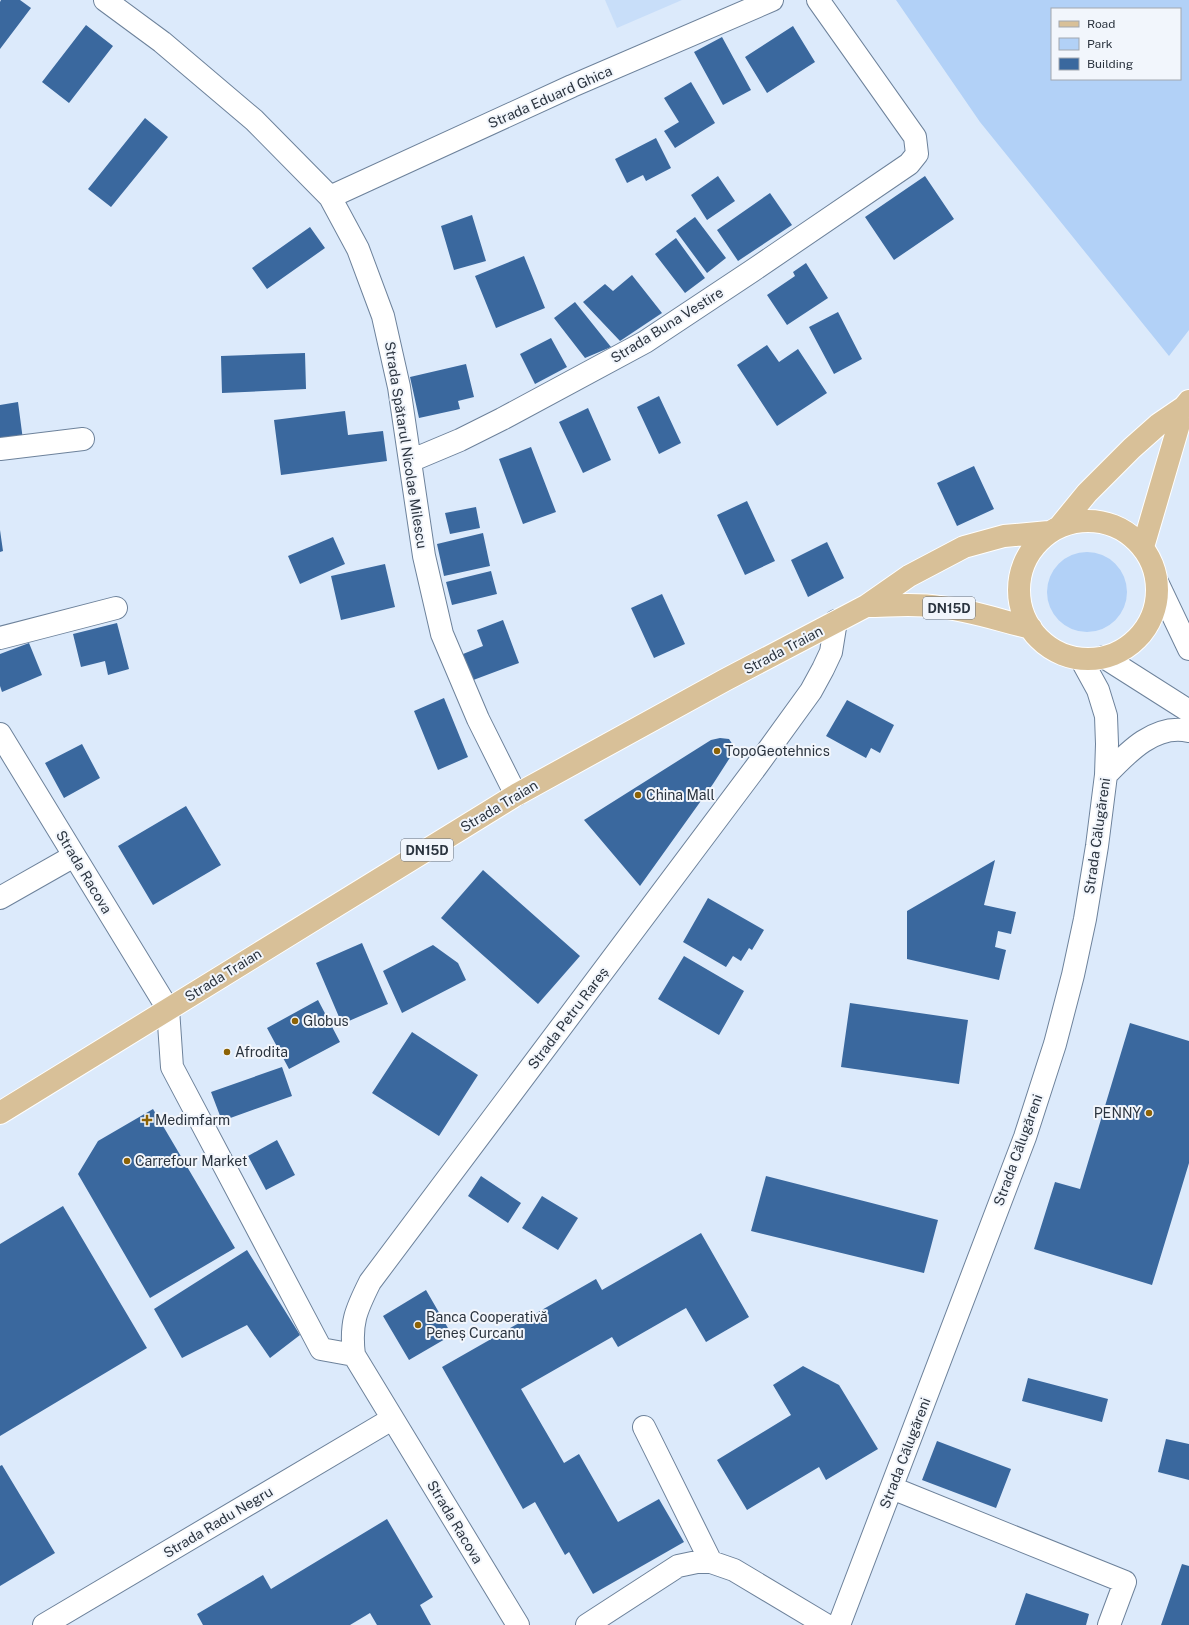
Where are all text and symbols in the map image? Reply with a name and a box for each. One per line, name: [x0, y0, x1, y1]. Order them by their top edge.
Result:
legend: [1051, 8, 1181, 80]
text: Road: [1087, 17, 1115, 31]
text: Park: [1087, 37, 1113, 51]
text: Building: [1087, 57, 1133, 71]
street label: Strada Eduard Ghica: [486, 62, 614, 132]
street label: Strada Buna Vestire: [608, 284, 726, 366]
street label: Strada Spătarul Nicolae Milescu: [382, 340, 430, 550]
road number: DN15D: [923, 597, 975, 619]
street label: Strada Traian: [741, 622, 825, 678]
place label: TopoGeotehnics: [725, 743, 830, 759]
marker: TopoGeotehnics: [712, 746, 722, 756]
street label: Strada Traian: [458, 777, 540, 835]
street label: Strada Călugăreni: [1081, 777, 1113, 895]
place label: China Mall: [646, 787, 715, 803]
marker: China Mall: [633, 790, 643, 800]
street label: Strada Racova: [53, 828, 115, 916]
road number: DN15D: [401, 839, 453, 861]
street label: Strada Traian: [182, 945, 264, 1005]
street label: Strada Petru Rareș: [525, 964, 611, 1072]
place label: Globus: [303, 1013, 349, 1029]
marker: Globus: [290, 1016, 300, 1026]
place label: Afrodita: [235, 1044, 288, 1060]
marker: Afrodita: [222, 1047, 232, 1057]
street label: Strada Călugăreni: [990, 1092, 1046, 1208]
place label: PENNY: [1094, 1105, 1141, 1121]
marker: PENNY: [1144, 1108, 1154, 1118]
place label: Medimfarm: [155, 1112, 230, 1128]
marker: Medimfarm: [142, 1115, 152, 1125]
place label: Carrefour Market: [135, 1153, 247, 1169]
marker: Carrefour Market: [122, 1156, 132, 1166]
place label: Banca Cooperativă Peneș Curcanu: [426, 1309, 548, 1341]
marker: Banca Cooperativă Peneș Curcanu: [413, 1320, 423, 1330]
street label: Strada Călugăreni: [876, 1395, 934, 1511]
street label: Strada Racova: [424, 1478, 486, 1566]
street label: Strada Radu Negru: [160, 1483, 276, 1561]

